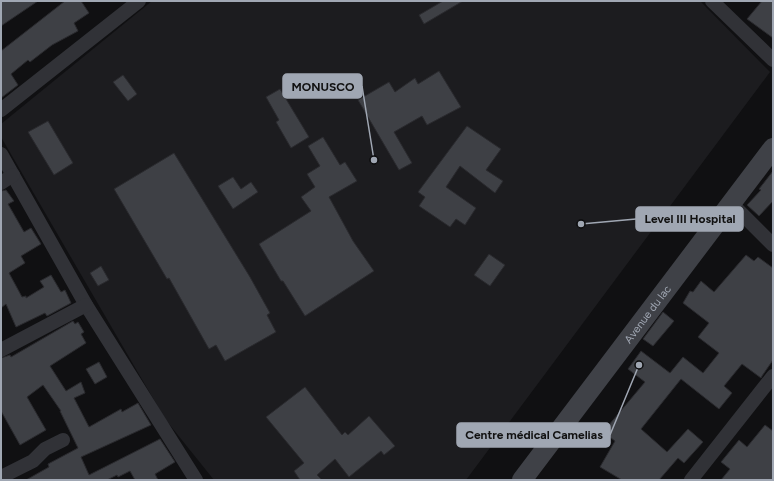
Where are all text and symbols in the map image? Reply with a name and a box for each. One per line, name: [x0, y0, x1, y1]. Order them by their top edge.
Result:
callout: MONUSCO: [283, 74, 362, 98]
text: MONUSCO: [292, 80, 355, 94]
callout: Level III Hospital: [636, 207, 743, 231]
text: Level III Hospital: [644, 212, 736, 226]
street label: Avenue du lac: [621, 282, 674, 346]
callout: Centre médical Camelias: [457, 423, 610, 447]
text: Centre médical Camelias: [465, 428, 603, 442]

